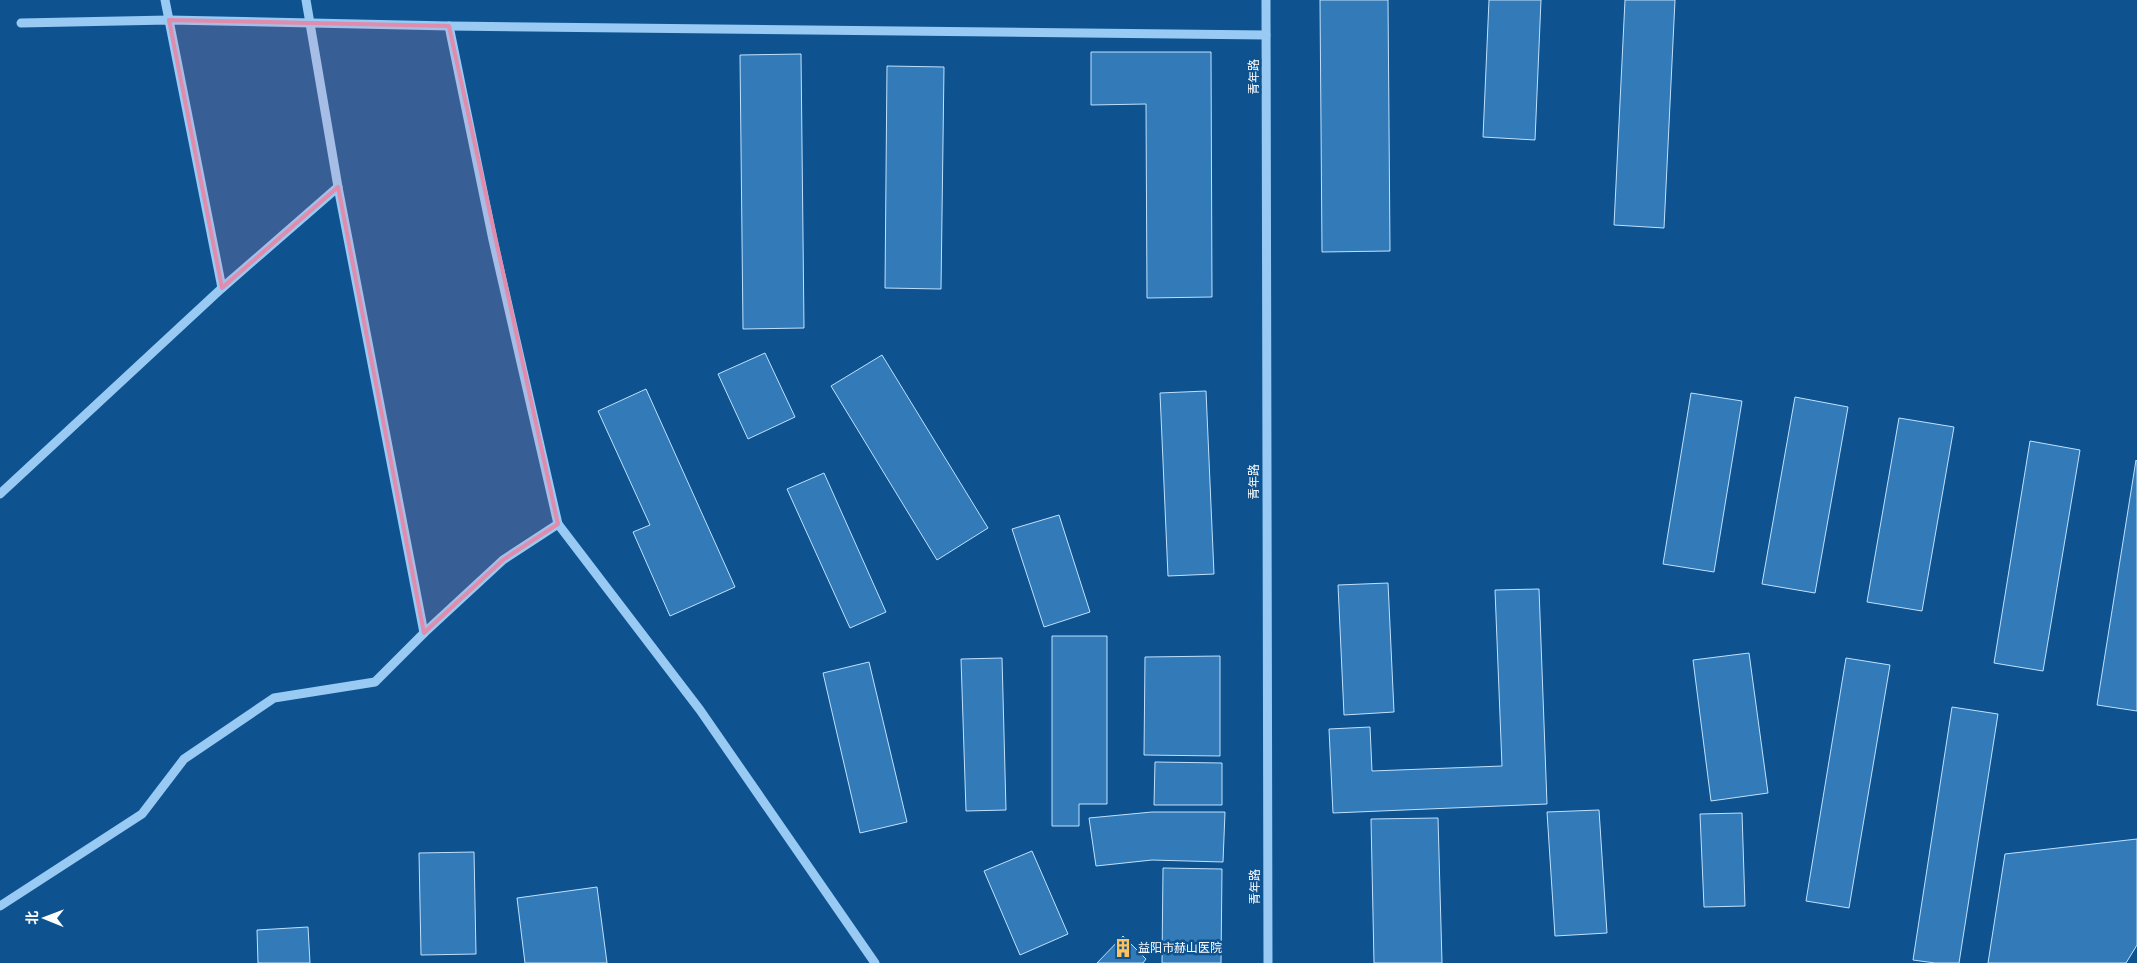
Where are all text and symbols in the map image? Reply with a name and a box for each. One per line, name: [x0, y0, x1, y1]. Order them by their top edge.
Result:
street label: 青年路: [1247, 59, 1261, 95]
street label: 青年路: [1247, 464, 1261, 500]
street label: 青年路: [1248, 869, 1262, 905]
north arrow: [20, 893, 70, 943]
text: 北: [24, 911, 40, 925]
building icon: 益阳市赫山医院: [1112, 937, 1134, 959]
place label: 益阳市赫山医院: [1138, 941, 1222, 955]

